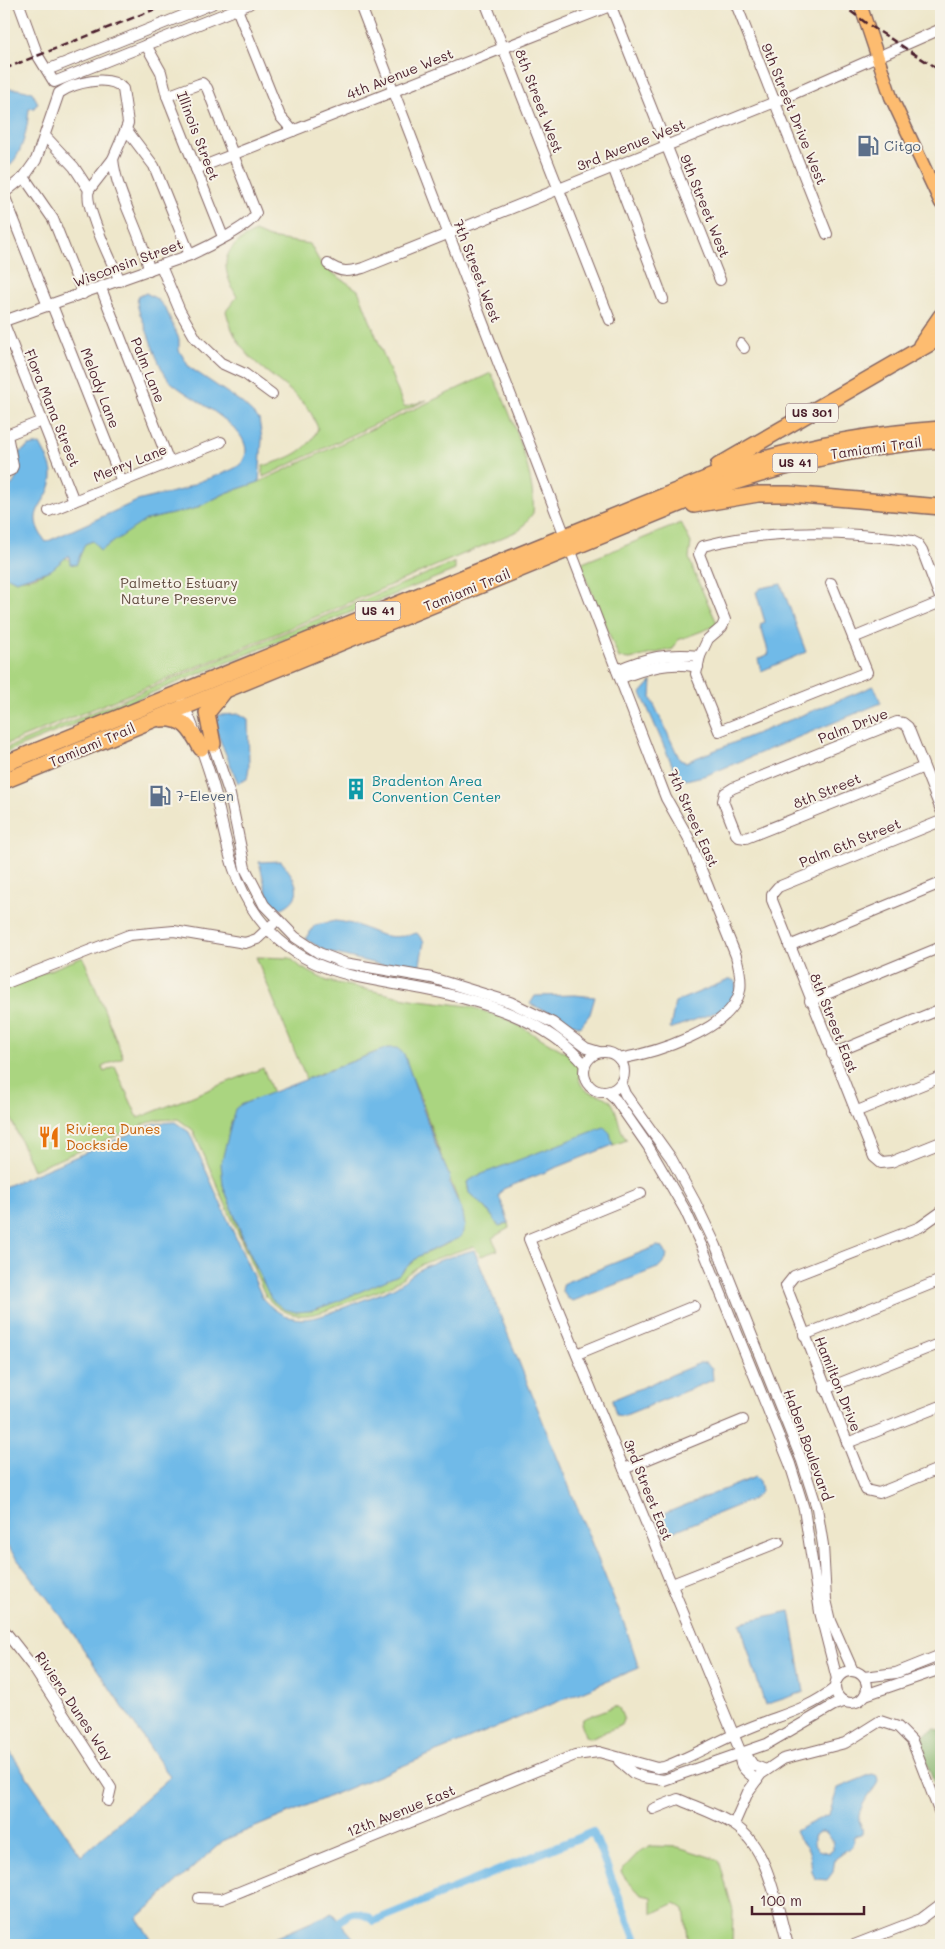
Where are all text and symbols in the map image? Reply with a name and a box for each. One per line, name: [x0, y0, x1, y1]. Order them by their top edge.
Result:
street label: 9th Street Drive West: [757, 40, 832, 187]
street label: 4th Avenue West: [344, 43, 456, 104]
street label: 8th Street West: [511, 46, 568, 156]
street label: Illinois Street: [173, 89, 224, 183]
street label: 3rd Avenue West: [574, 114, 688, 175]
fuel station icon: Citgo: [855, 133, 881, 159]
place label: Citgo: [884, 136, 921, 155]
street label: 9th Street West: [676, 151, 735, 260]
street label: 7th Street West: [449, 216, 506, 325]
street label: Wisconsin Street: [70, 234, 185, 291]
street label: Palm Lane: [127, 334, 170, 405]
street label: Melody Lane: [76, 345, 125, 431]
street label: Flora Mana Street: [20, 346, 85, 469]
road number: US 301: [786, 403, 838, 422]
street label: Tamiami Trail: [829, 432, 923, 463]
street label: Merry Lane: [90, 439, 170, 486]
road number: US 41: [772, 453, 818, 472]
street label: Tamiami Trail: [421, 564, 513, 616]
park label: Palmetto Estuary Nature Preserve: [120, 573, 238, 608]
road number: US 41: [356, 602, 400, 620]
street label: Palm Drive: [815, 704, 891, 748]
street label: Tamiami Trail: [46, 718, 138, 771]
street label: 7th Street East: [663, 766, 724, 870]
street label: 8th Street: [790, 768, 864, 813]
place label: Bradenton Area Convention Center: [372, 771, 501, 806]
building icon: Bradenton Area Convention Center: [343, 776, 369, 802]
fuel station icon: 7-Eleven: [147, 783, 173, 809]
place label: 7-Eleven: [176, 786, 234, 805]
street label: Palm 6th Street: [796, 814, 903, 872]
street label: 8th Street East: [806, 970, 863, 1075]
place label: Riviera Dunes Dockside: [66, 1119, 160, 1154]
restaurant icon: Riviera Dunes Dockside: [36, 1124, 62, 1150]
street label: Hamilton Drive: [811, 1333, 866, 1434]
street label: Haben Boulevard: [779, 1386, 838, 1503]
street label: 3rd Street East: [620, 1436, 677, 1543]
street label: Riviera Dunes Way: [31, 1648, 118, 1764]
street label: 12th Avenue East: [344, 1780, 458, 1841]
scale bar: [752, 1884, 865, 1916]
text: 100 m: [760, 1890, 802, 1910]

